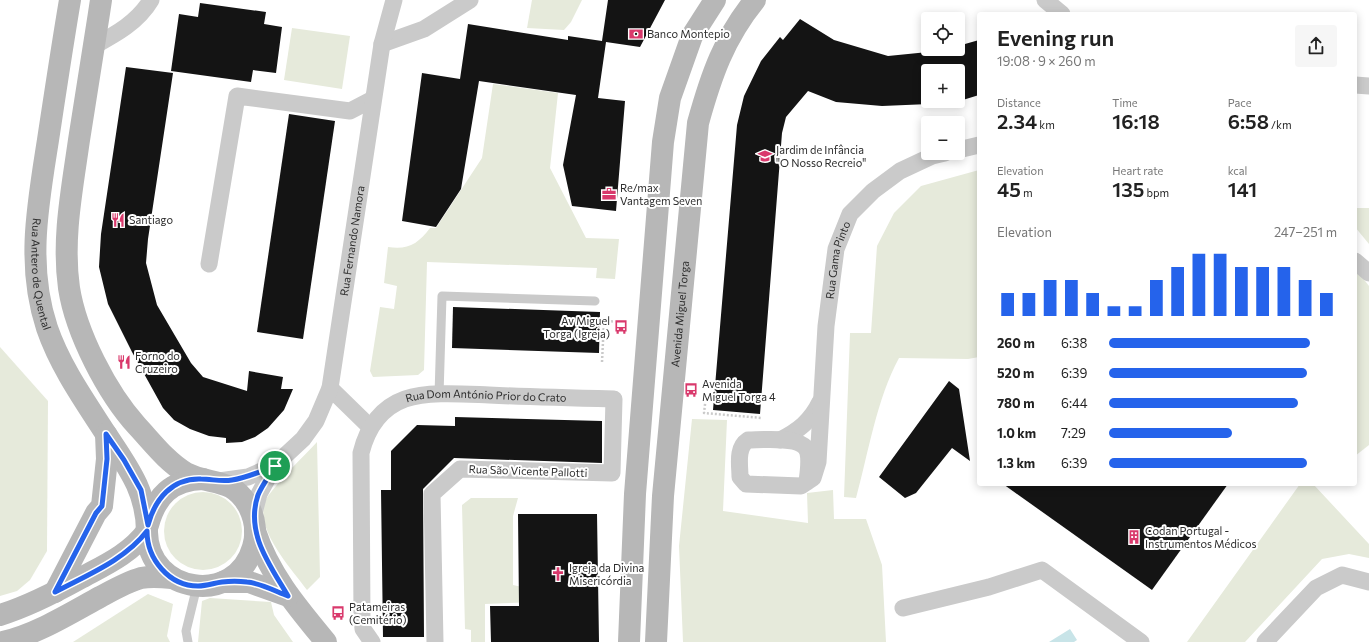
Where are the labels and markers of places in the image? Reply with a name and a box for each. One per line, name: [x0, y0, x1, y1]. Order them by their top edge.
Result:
bank icon: Banco Montepio: [628, 26, 644, 42]
place label: Banco Montepio: [647, 27, 730, 40]
place label: Jardim de Infância "O Nosso Recreio": [776, 143, 866, 169]
school or university icon: Jardim de Infância "O Nosso Recreio": [757, 148, 773, 164]
place label: Re/max Vantagem Seven: [620, 181, 702, 207]
office icon: Re/max Vantagem Seven: [601, 186, 617, 202]
restaurant icon: Santiago: [110, 212, 126, 228]
place label: Santiago: [129, 213, 173, 226]
place label: Av Miguel Torga (Igreja): [543, 314, 610, 340]
bus stop icon: Av Miguel Torga (Igreja): [613, 319, 629, 335]
place label: Forno do Cruzeiro: [135, 349, 180, 375]
restaurant icon: Forno do Cruzeiro: [116, 354, 132, 370]
place label: Avenida Miguel Torga 4: [702, 377, 776, 403]
bus stop icon: Avenida Miguel Torga 4: [683, 382, 699, 398]
pin: [258, 449, 292, 483]
place label: Codan Portugal - Instrumentos Médicos: [1145, 524, 1257, 550]
building icon: Codan Portugal - Instrumentos Médicos: [1126, 529, 1142, 545]
place label: Igreja da Divina Misericórdia: [569, 561, 644, 587]
church icon: Igreja da Divina Misericórdia: [550, 566, 566, 582]
place label: Patameiras (Cemitério): [349, 600, 406, 626]
bus stop icon: Patameiras (Cemitério): [330, 605, 346, 621]

